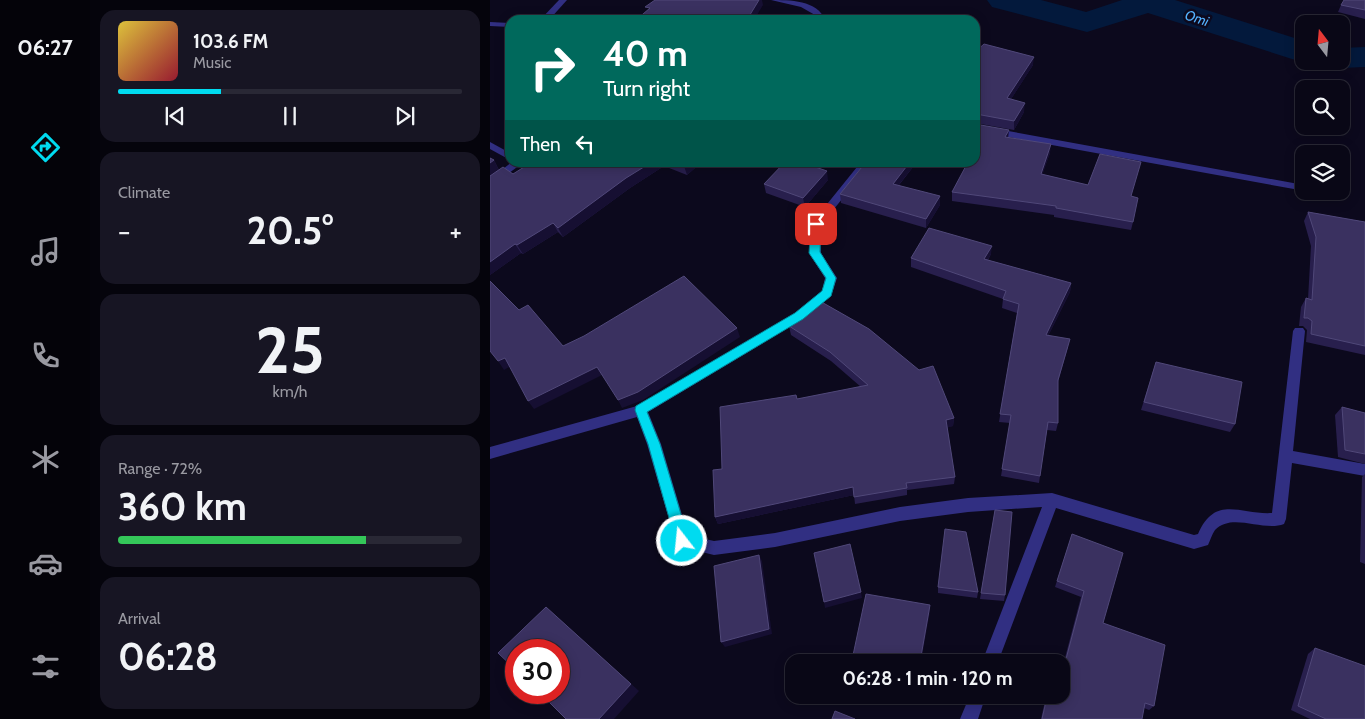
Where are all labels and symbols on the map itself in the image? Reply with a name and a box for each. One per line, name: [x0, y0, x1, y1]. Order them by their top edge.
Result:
water label: Omi: [1183, 6, 1212, 31]
north arrow: [1295, 15, 1350, 70]
pin: [795, 203, 837, 245]
position arrow: [655, 514, 707, 566]
speed limit sign: 30: [505, 639, 570, 704]

